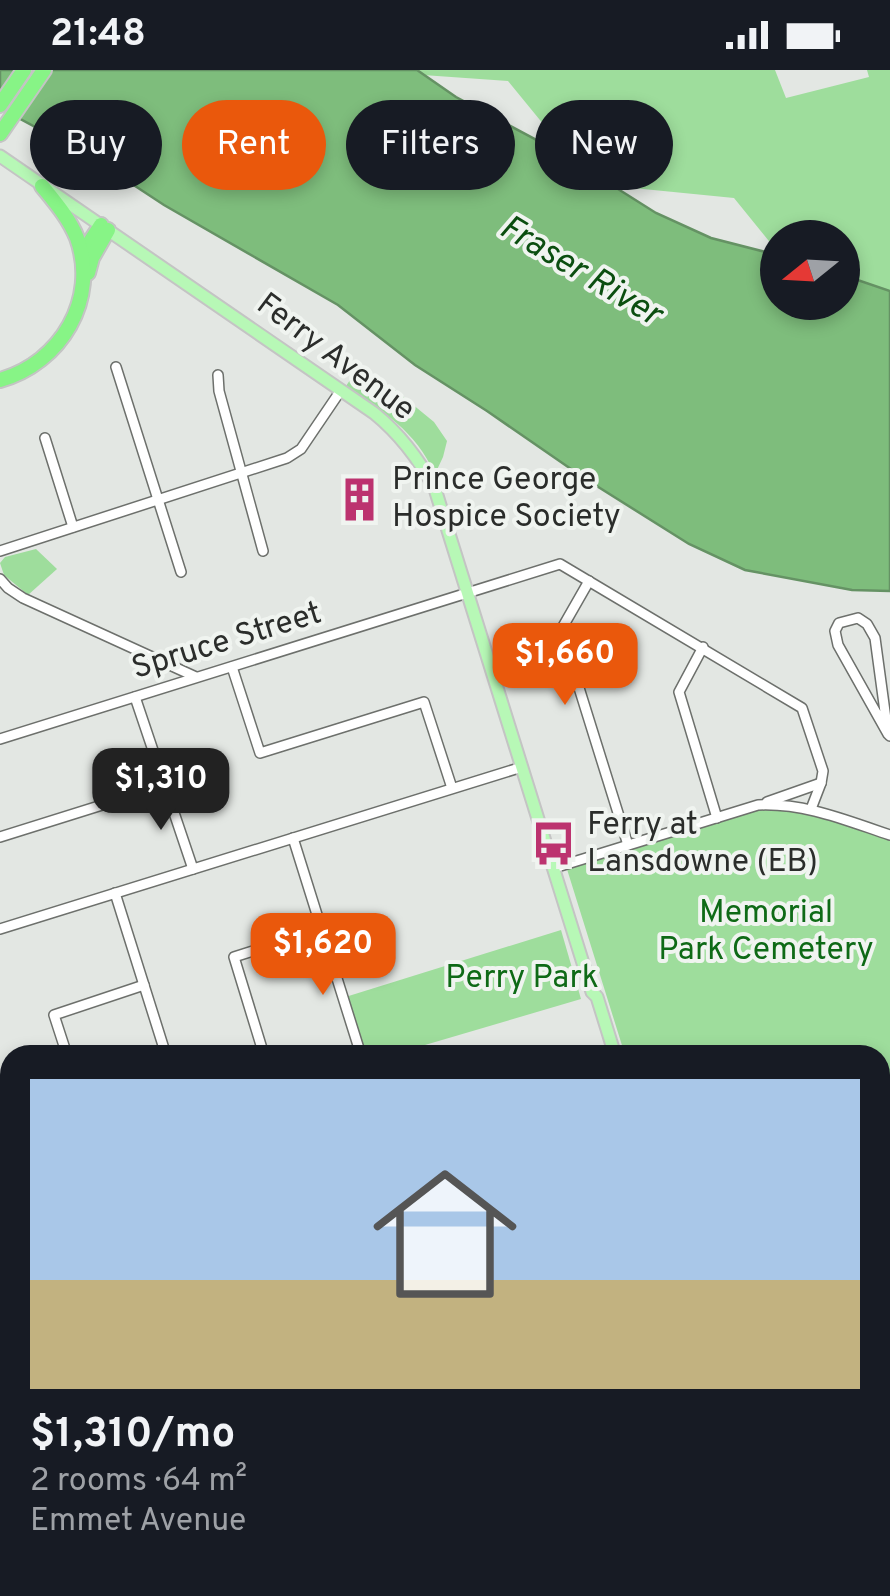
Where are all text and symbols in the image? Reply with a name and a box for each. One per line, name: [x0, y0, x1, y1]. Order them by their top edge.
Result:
text: 21:48: [50, 11, 146, 60]
chip: Buy: [30, 100, 162, 190]
chip: Rent: [182, 100, 326, 190]
chip: Filters: [346, 100, 515, 190]
chip: New: [535, 100, 673, 190]
water label: Fraser River: [491, 206, 671, 339]
north arrow: [760, 220, 860, 320]
map controls: [760, 220, 860, 320]
street label: Ferry Avenue: [248, 285, 422, 431]
place label: Prince George Hospice Society: [392, 461, 621, 538]
building icon: Prince George Hospice Society: [335, 475, 383, 523]
street label: Spruce Street: [127, 594, 327, 690]
pin: $1,660: [484, 623, 646, 708]
text: $1,660: [515, 635, 615, 675]
pin: $1,310: [80, 748, 242, 833]
text: $1,310: [114, 760, 208, 800]
place label: Ferry at Lansdowne (EB): [587, 806, 818, 883]
bus stop icon: Ferry at Lansdowne (EB): [530, 820, 578, 868]
park label: Memorial Park Cemetery: [658, 894, 874, 971]
pin: $1,620: [242, 913, 404, 998]
text: $1,620: [273, 925, 373, 965]
park label: Perry Park: [445, 959, 599, 999]
icon: home: [355, 1144, 535, 1324]
text: $1,310/mo: [30, 1409, 235, 1462]
text: 2 rooms · 64 m²: [30, 1462, 247, 1502]
text: Emmet Avenue: [30, 1502, 246, 1542]

